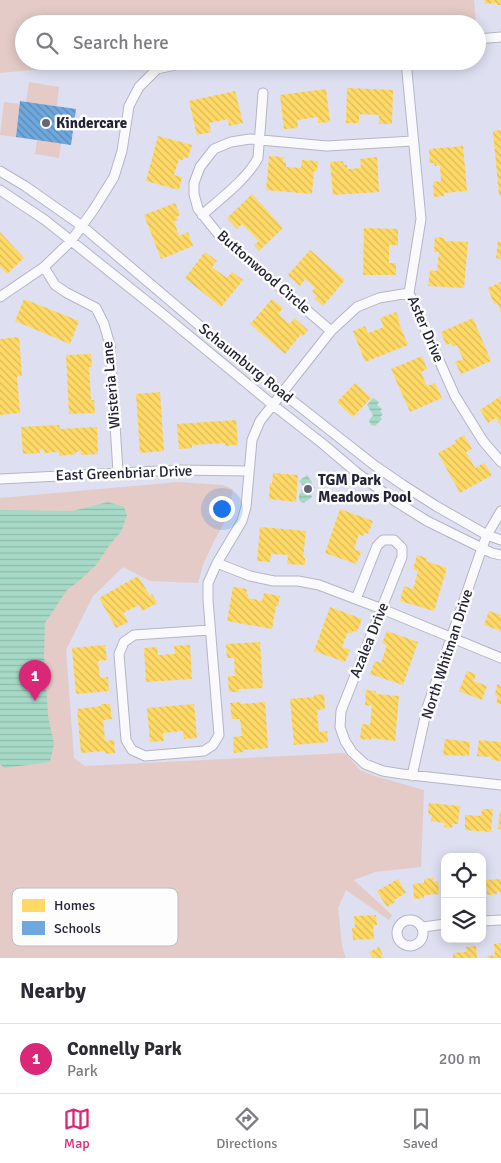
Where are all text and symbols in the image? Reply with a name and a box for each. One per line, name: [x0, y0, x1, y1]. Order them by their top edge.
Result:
search box: [15, 15, 486, 70]
icon: search: [33, 29, 61, 57]
text: Search here: [73, 31, 169, 55]
place label: Kindercare: [56, 114, 127, 132]
marker: Kindercare: [40, 117, 52, 129]
street label: Buttonwood Circle: [214, 226, 314, 318]
street label: Aster Drive: [404, 293, 448, 365]
street label: Schaumburg Road: [195, 319, 297, 407]
street label: Wisteria Lane: [98, 341, 124, 429]
street label: East Greenbriar Drive: [55, 462, 193, 484]
place label: TGM Park Meadows Pool: [318, 471, 412, 506]
marker: TGM Park Meadows Pool: [302, 483, 314, 495]
your location: [209, 496, 235, 522]
street label: North Whitman Drive: [418, 587, 476, 721]
street label: Azalea Drive: [346, 600, 392, 680]
pin: 1: [19, 660, 51, 701]
map controls: [441, 853, 486, 943]
button: locate: [441, 853, 486, 898]
legend: [12, 888, 178, 946]
text: Homes: [54, 897, 95, 914]
button: layers: [441, 898, 486, 943]
text: Schools: [54, 920, 101, 937]
text: Nearby: [20, 978, 86, 1004]
text: Connelly Park: [67, 1037, 182, 1061]
text: 1: [32, 1049, 40, 1069]
text: 200 m: [439, 1049, 481, 1069]
text: Park: [67, 1061, 98, 1081]
tab: Map: [63, 1105, 91, 1152]
tab: Directions: [216, 1105, 277, 1152]
tab: Saved: [403, 1105, 438, 1152]

